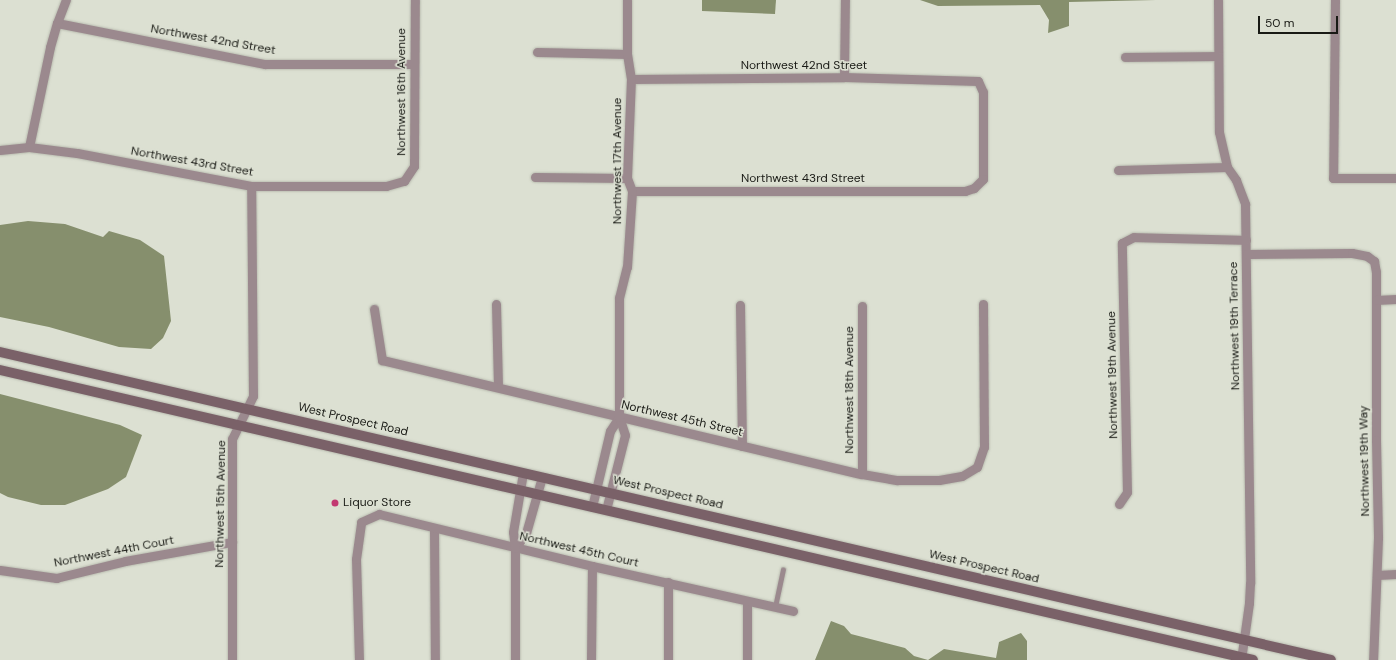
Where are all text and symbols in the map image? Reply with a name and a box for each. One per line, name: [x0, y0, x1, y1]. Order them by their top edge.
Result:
scale bar: [1260, 8, 1340, 34]
text: 50 m: [1265, 15, 1294, 31]
street label: Northwest 42nd Street: [149, 22, 277, 58]
street label: Northwest 16th Avenue: [395, 28, 409, 156]
street label: Northwest 42nd Street: [741, 59, 867, 73]
street label: Northwest 17th Avenue: [611, 98, 625, 224]
street label: Northwest 43rd Street: [130, 144, 254, 180]
street label: Northwest 43rd Street: [741, 172, 865, 186]
street label: Northwest 19th Terrace: [1227, 262, 1243, 390]
street label: Northwest 19th Avenue: [1105, 311, 1121, 439]
street label: Northwest 18th Avenue: [843, 326, 857, 454]
street label: Northwest 45th Street: [620, 398, 744, 440]
street label: West Prospect Road: [297, 400, 409, 440]
street label: Northwest 19th Way: [1357, 405, 1373, 517]
street label: Northwest 15th Avenue: [213, 440, 229, 568]
street label: West Prospect Road: [612, 473, 724, 513]
place label: Liquor Store: [343, 496, 411, 510]
marker: Liquor Store: [330, 498, 340, 508]
street label: Northwest 45th Court: [518, 529, 640, 571]
street label: Northwest 44th Court: [53, 533, 175, 571]
street label: West Prospect Road: [928, 547, 1040, 587]

